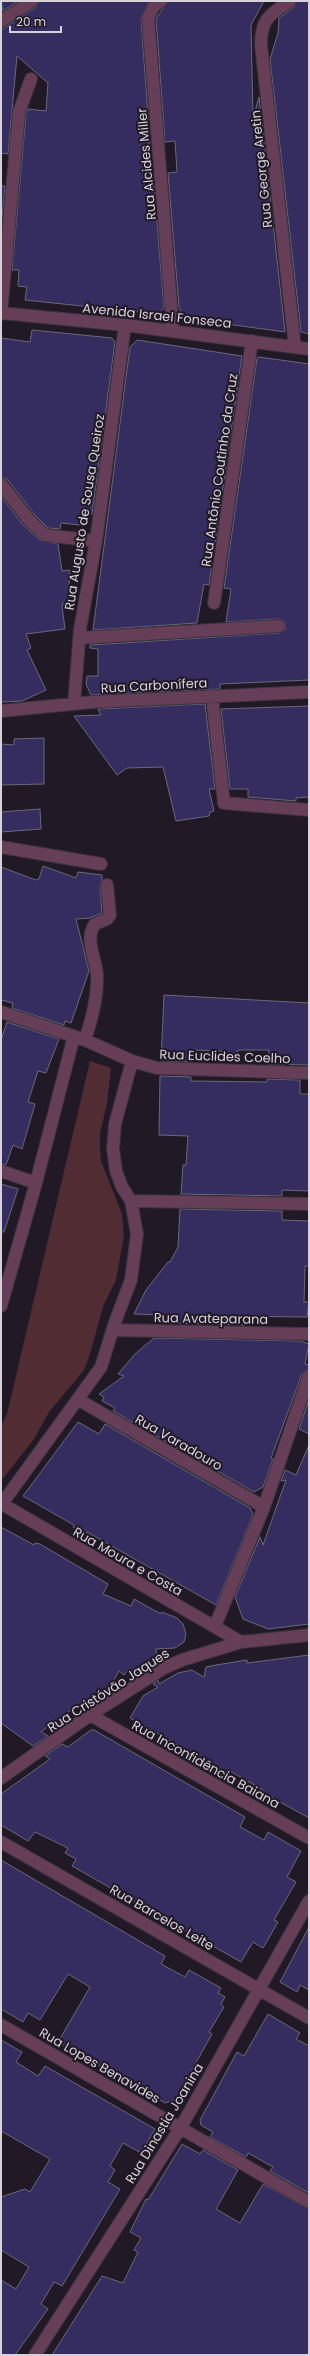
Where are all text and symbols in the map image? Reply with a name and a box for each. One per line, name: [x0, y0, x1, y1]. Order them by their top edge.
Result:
scale bar: [10, 8, 61, 34]
text: 20 m: [16, 13, 46, 30]
street label: Rua Alcides Miller: [132, 107, 161, 221]
street label: Rua George Aretin: [246, 109, 277, 229]
street label: Avenida Israel Fonseca: [81, 298, 232, 333]
street label: Rua Antônio Coutinho da Cruz: [197, 372, 242, 568]
street label: Rua Augusto de Sousa Queiroz: [60, 412, 109, 612]
street label: Rua Carbonífera: [100, 673, 208, 698]
street label: Rua Euclides Coelho: [159, 1045, 291, 1068]
street label: Rua Avateparana: [154, 1308, 268, 1329]
street label: Rua Varadouro: [131, 1410, 226, 1475]
street label: Rua Moura e Costa: [69, 1522, 186, 1601]
street label: Rua Cristóvão Jaques: [44, 1644, 173, 1737]
street label: Rua Inconfidência Baiana: [128, 1716, 283, 1813]
street label: Rua Barcelos Leite: [106, 1880, 217, 1955]
street label: Rua Lopes Benavides: [36, 2023, 164, 2108]
street label: Rua Dinastia Joanina: [121, 2059, 208, 2187]

